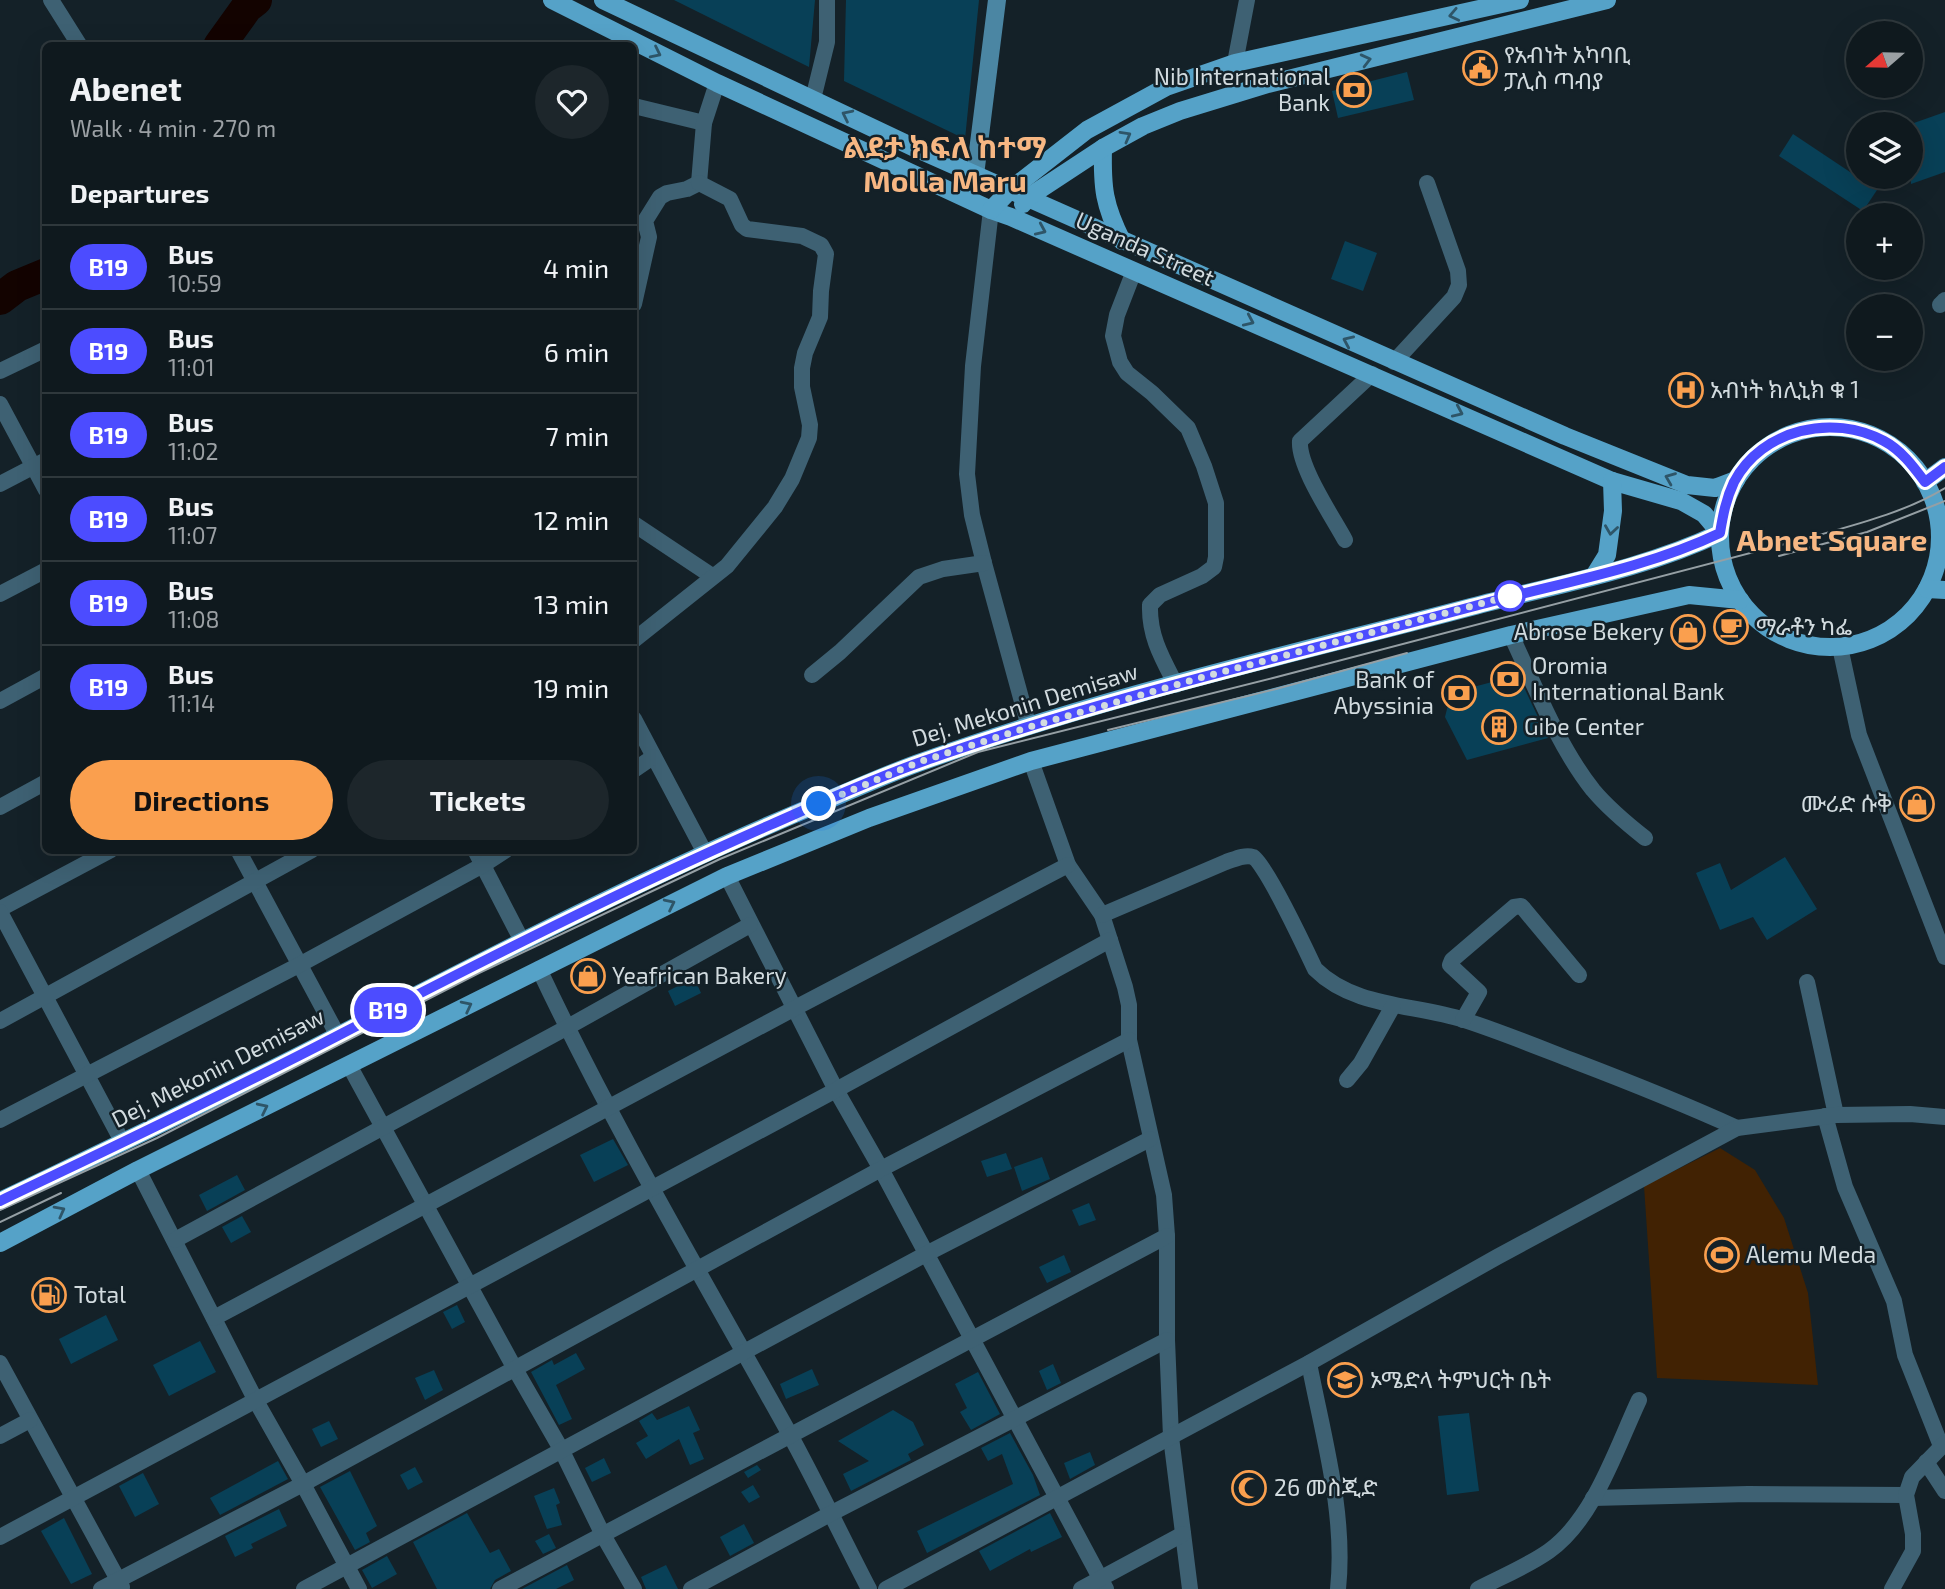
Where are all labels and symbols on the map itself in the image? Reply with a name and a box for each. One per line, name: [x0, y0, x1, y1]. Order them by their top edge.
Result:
one-way arrow: [1448, 6, 1460, 21]
north arrow: [1846, 21, 1923, 98]
place label: የአብነት አካባቢ ፓሊስ ጣብያ: [1504, 40, 1631, 94]
one-way arrow: [649, 45, 661, 59]
public building icon: የአብነት አካባቢ ፓሊስ ጣብያ: [1461, 49, 1499, 87]
one-way arrow: [1360, 53, 1372, 68]
place label: Nib International Bank: [1154, 62, 1330, 116]
bank icon: Nib International Bank: [1335, 71, 1373, 109]
one-way arrow: [842, 110, 854, 124]
district label: ልደታ ክፍለ ከተማ Molla Maru: [843, 128, 1047, 198]
one-way arrow: [1119, 130, 1132, 144]
street label: Uganda Street: [1072, 205, 1219, 291]
one-way arrow: [1034, 222, 1046, 236]
one-way arrow: [1242, 313, 1254, 327]
one-way arrow: [1343, 335, 1355, 349]
hospital icon: አብነት ክሊኒክ ቁ 1: [1667, 371, 1705, 409]
place label: አብነት ክሊኒክ ቁ 1: [1710, 375, 1859, 403]
one-way arrow: [1450, 404, 1463, 418]
one-way arrow: [1665, 472, 1677, 486]
district label: Abnet Square: [1737, 521, 1927, 557]
one-way arrow: [1603, 524, 1618, 536]
unlabelled marker: [1495, 581, 1525, 611]
cafe icon: ማራቶን ካፌ: [1712, 608, 1750, 646]
place label: ማራቶን ካፌ: [1756, 612, 1852, 640]
shop icon: Abrose Bekery: [1669, 613, 1707, 651]
place label: Abrose Bekery: [1514, 617, 1664, 645]
place label: Oromia International Bank: [1532, 651, 1725, 705]
street label: Dej. Mekonin Demisaw: [908, 656, 1141, 752]
bank icon: Oromia International Bank: [1489, 660, 1527, 698]
place label: Bank of Abyssinia: [1334, 665, 1435, 719]
bank icon: Bank of Abyssinia: [1440, 674, 1478, 712]
building icon: Gibe Center: [1480, 708, 1518, 746]
place label: Gibe Center: [1524, 712, 1644, 740]
shop icon: ሙሪድ ሱቅ: [1898, 785, 1936, 823]
your location: [801, 786, 836, 821]
place label: ሙሪድ ሱቅ: [1801, 789, 1892, 817]
one-way arrow: [663, 899, 675, 913]
shop icon: Yeafrican Bakery: [569, 957, 607, 995]
place label: Yeafrican Bakery: [612, 961, 787, 989]
line badge: B19: [348, 987, 428, 1033]
street label: Dej. Mekonin Demisaw: [106, 1001, 329, 1133]
one-way arrow: [460, 1001, 472, 1014]
one-way arrow: [256, 1102, 268, 1116]
one-way arrow: [53, 1205, 66, 1219]
sports icon: Alemu Meda: [1703, 1236, 1741, 1274]
place label: Alemu Meda: [1746, 1240, 1876, 1268]
fuel station icon: Total: [30, 1276, 68, 1314]
place label: Total: [74, 1280, 126, 1308]
school or university icon: ኦሜድላ ትምህርት ቤት: [1326, 1361, 1364, 1399]
place label: ኦሜድላ ትምህርት ቤት: [1370, 1365, 1551, 1393]
mosque icon: 26 መስጂድ: [1230, 1469, 1268, 1507]
place label: 26 መስጂድ: [1274, 1473, 1378, 1501]

